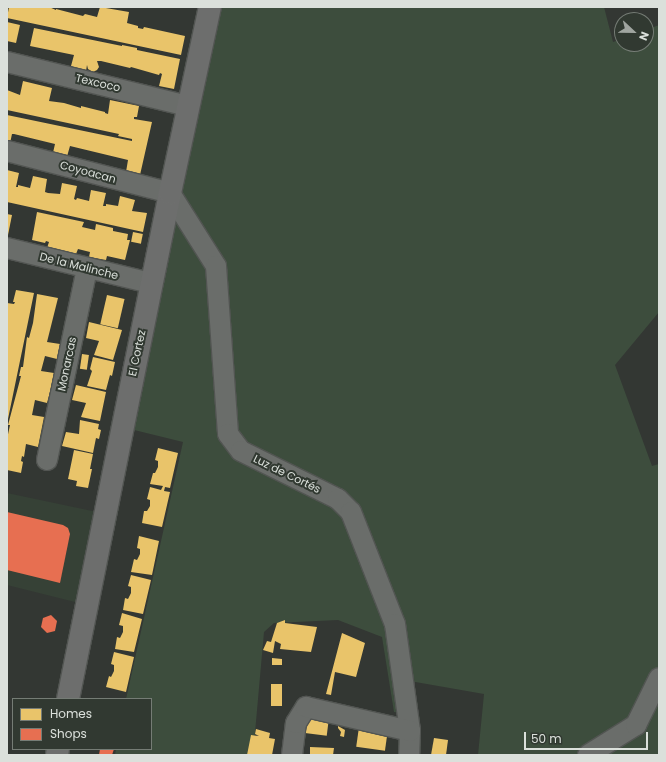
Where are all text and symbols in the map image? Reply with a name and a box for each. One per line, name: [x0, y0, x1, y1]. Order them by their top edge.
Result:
north arrow: [614, 12, 654, 52]
text: N: [635, 29, 653, 43]
street label: Texcoco: [74, 71, 122, 95]
street label: Coyoacan: [59, 158, 117, 186]
street label: De la Malinche: [38, 250, 120, 282]
street label: El Cortez: [126, 329, 148, 377]
street label: Monarcas: [55, 336, 79, 392]
street label: Luz de Cortés: [251, 452, 323, 496]
legend: [12, 698, 152, 750]
text: Homes: [50, 705, 92, 722]
scale bar: [526, 724, 650, 750]
text: Shops: [50, 725, 87, 742]
text: 50 m: [531, 730, 562, 747]

